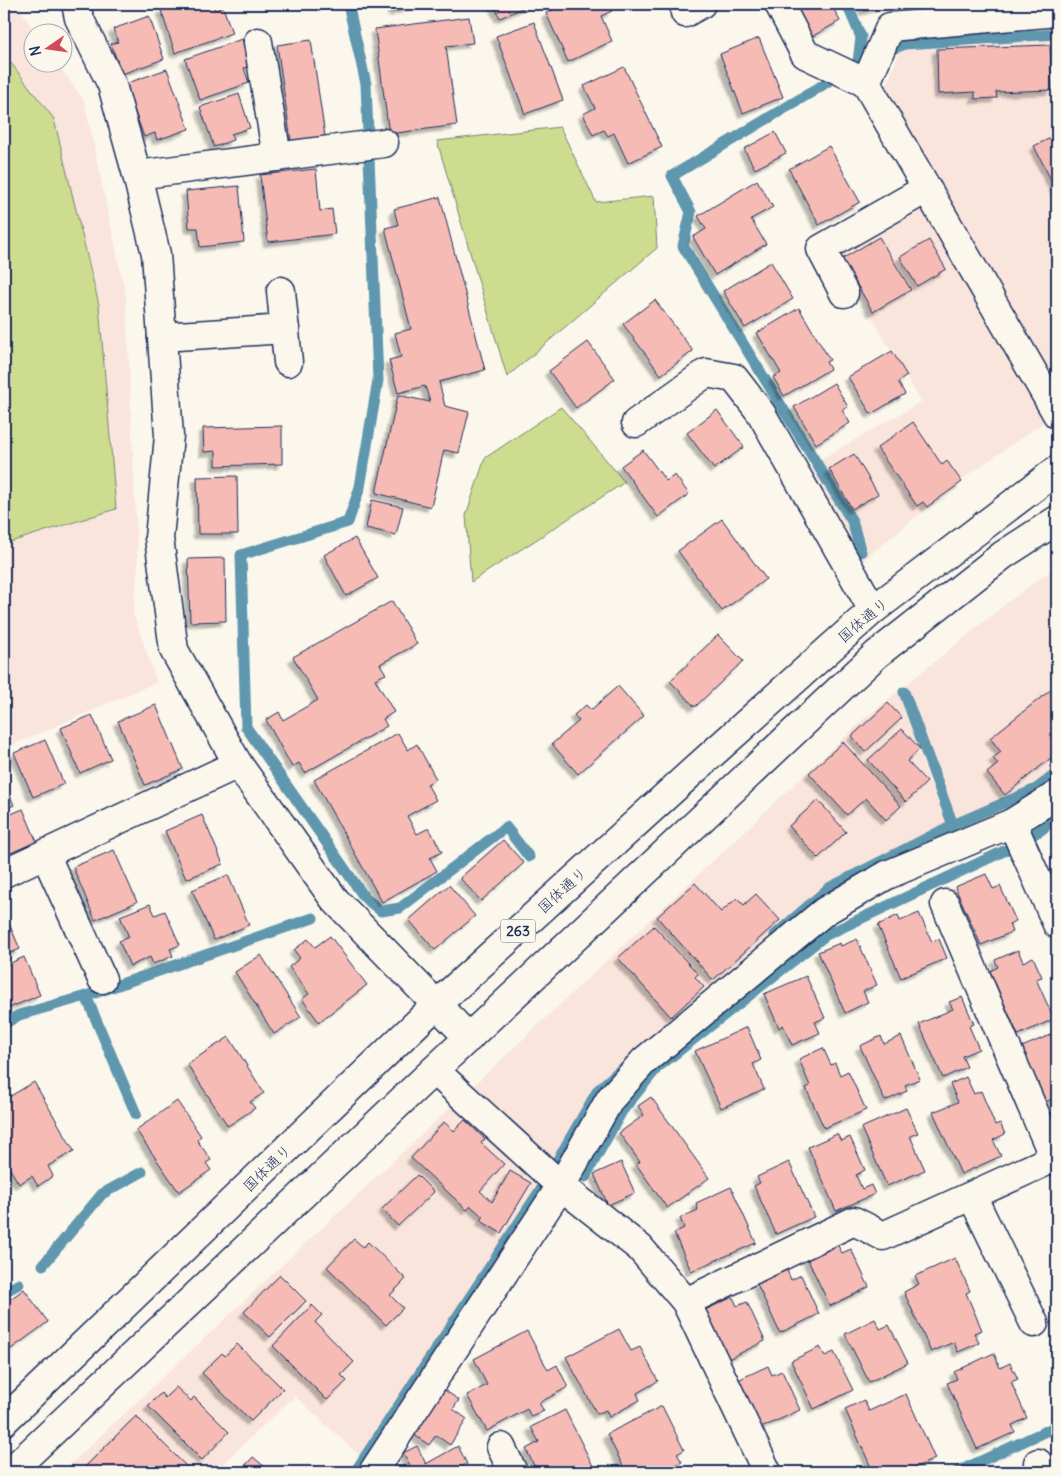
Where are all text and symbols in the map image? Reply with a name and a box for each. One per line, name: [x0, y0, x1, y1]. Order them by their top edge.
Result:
north arrow: [22, 22, 72, 72]
text: N: [25, 44, 45, 58]
street label: 国体通り: [834, 593, 892, 647]
street label: 国体通り: [533, 863, 591, 917]
road number: 263: [500, 919, 536, 942]
street label: 国体通り: [239, 1140, 295, 1196]

